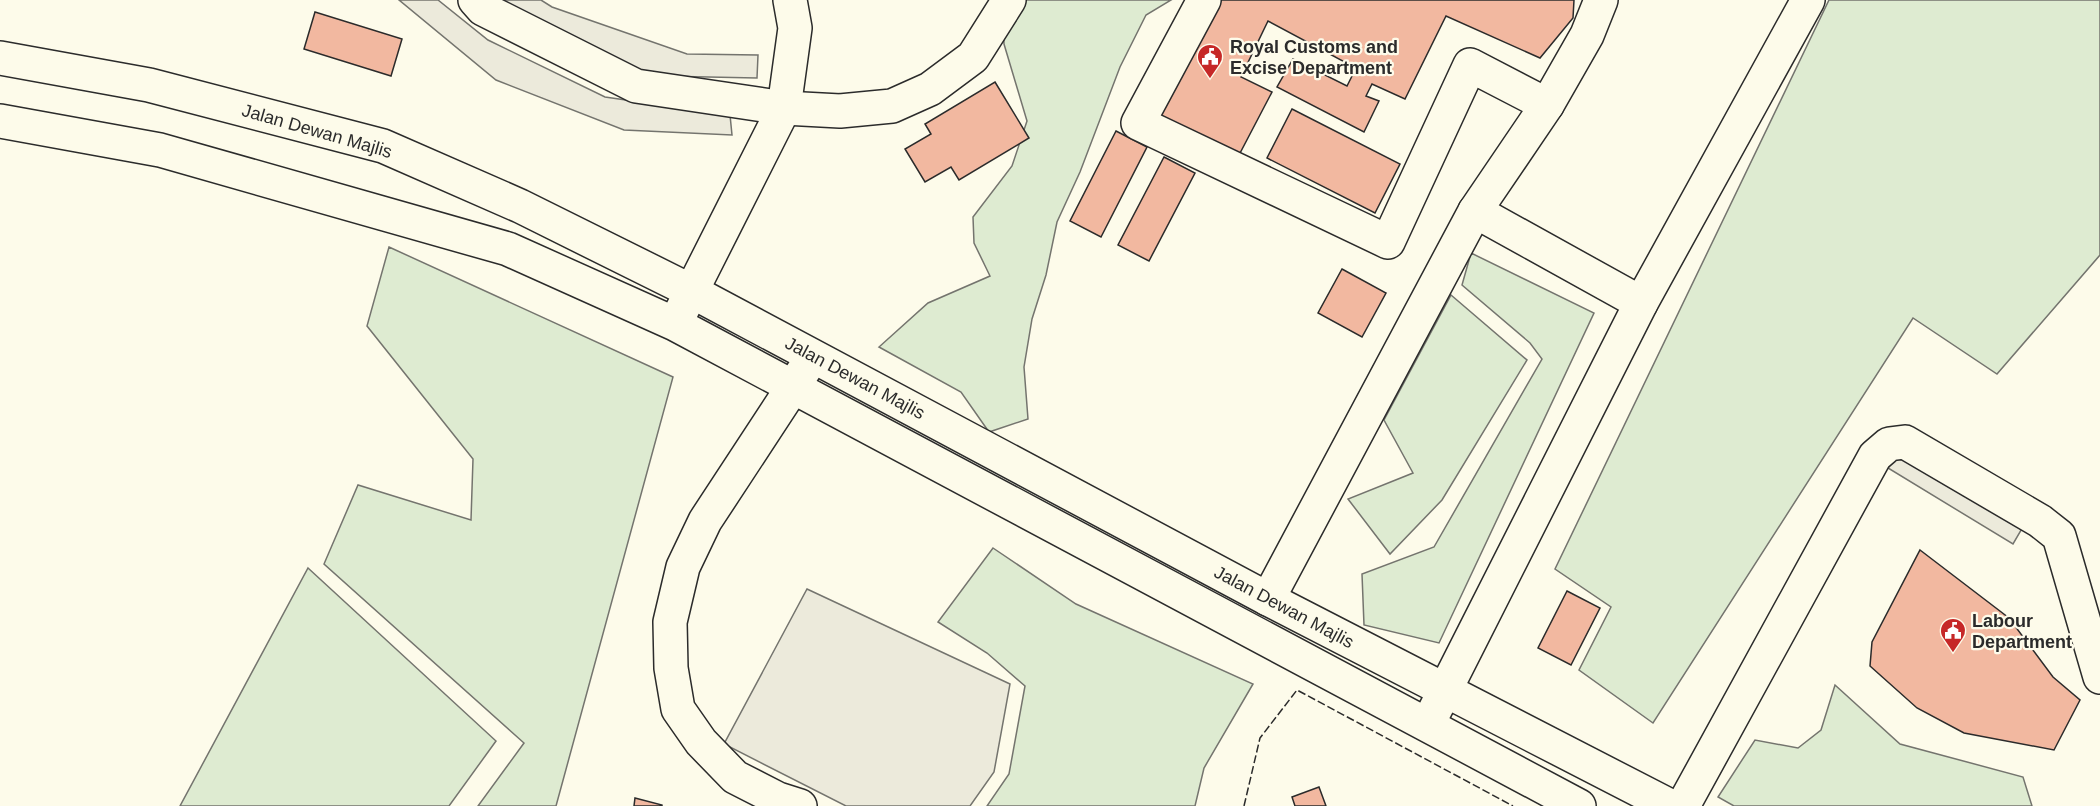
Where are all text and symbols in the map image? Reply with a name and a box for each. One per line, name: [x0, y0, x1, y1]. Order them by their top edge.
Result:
place label: Royal Customs and Excise Department: [1230, 37, 1398, 78]
public building icon: Royal Customs and Excise Department: [1195, 42, 1225, 80]
street label: Jalan Dewan Majlis: [240, 100, 394, 162]
street label: Jalan Dewan Majlis: [782, 333, 928, 423]
street label: Jalan Dewan Majlis: [1211, 562, 1357, 652]
place label: Labour Department: [1972, 611, 2072, 652]
public building icon: Labour Department: [1938, 616, 1968, 654]

